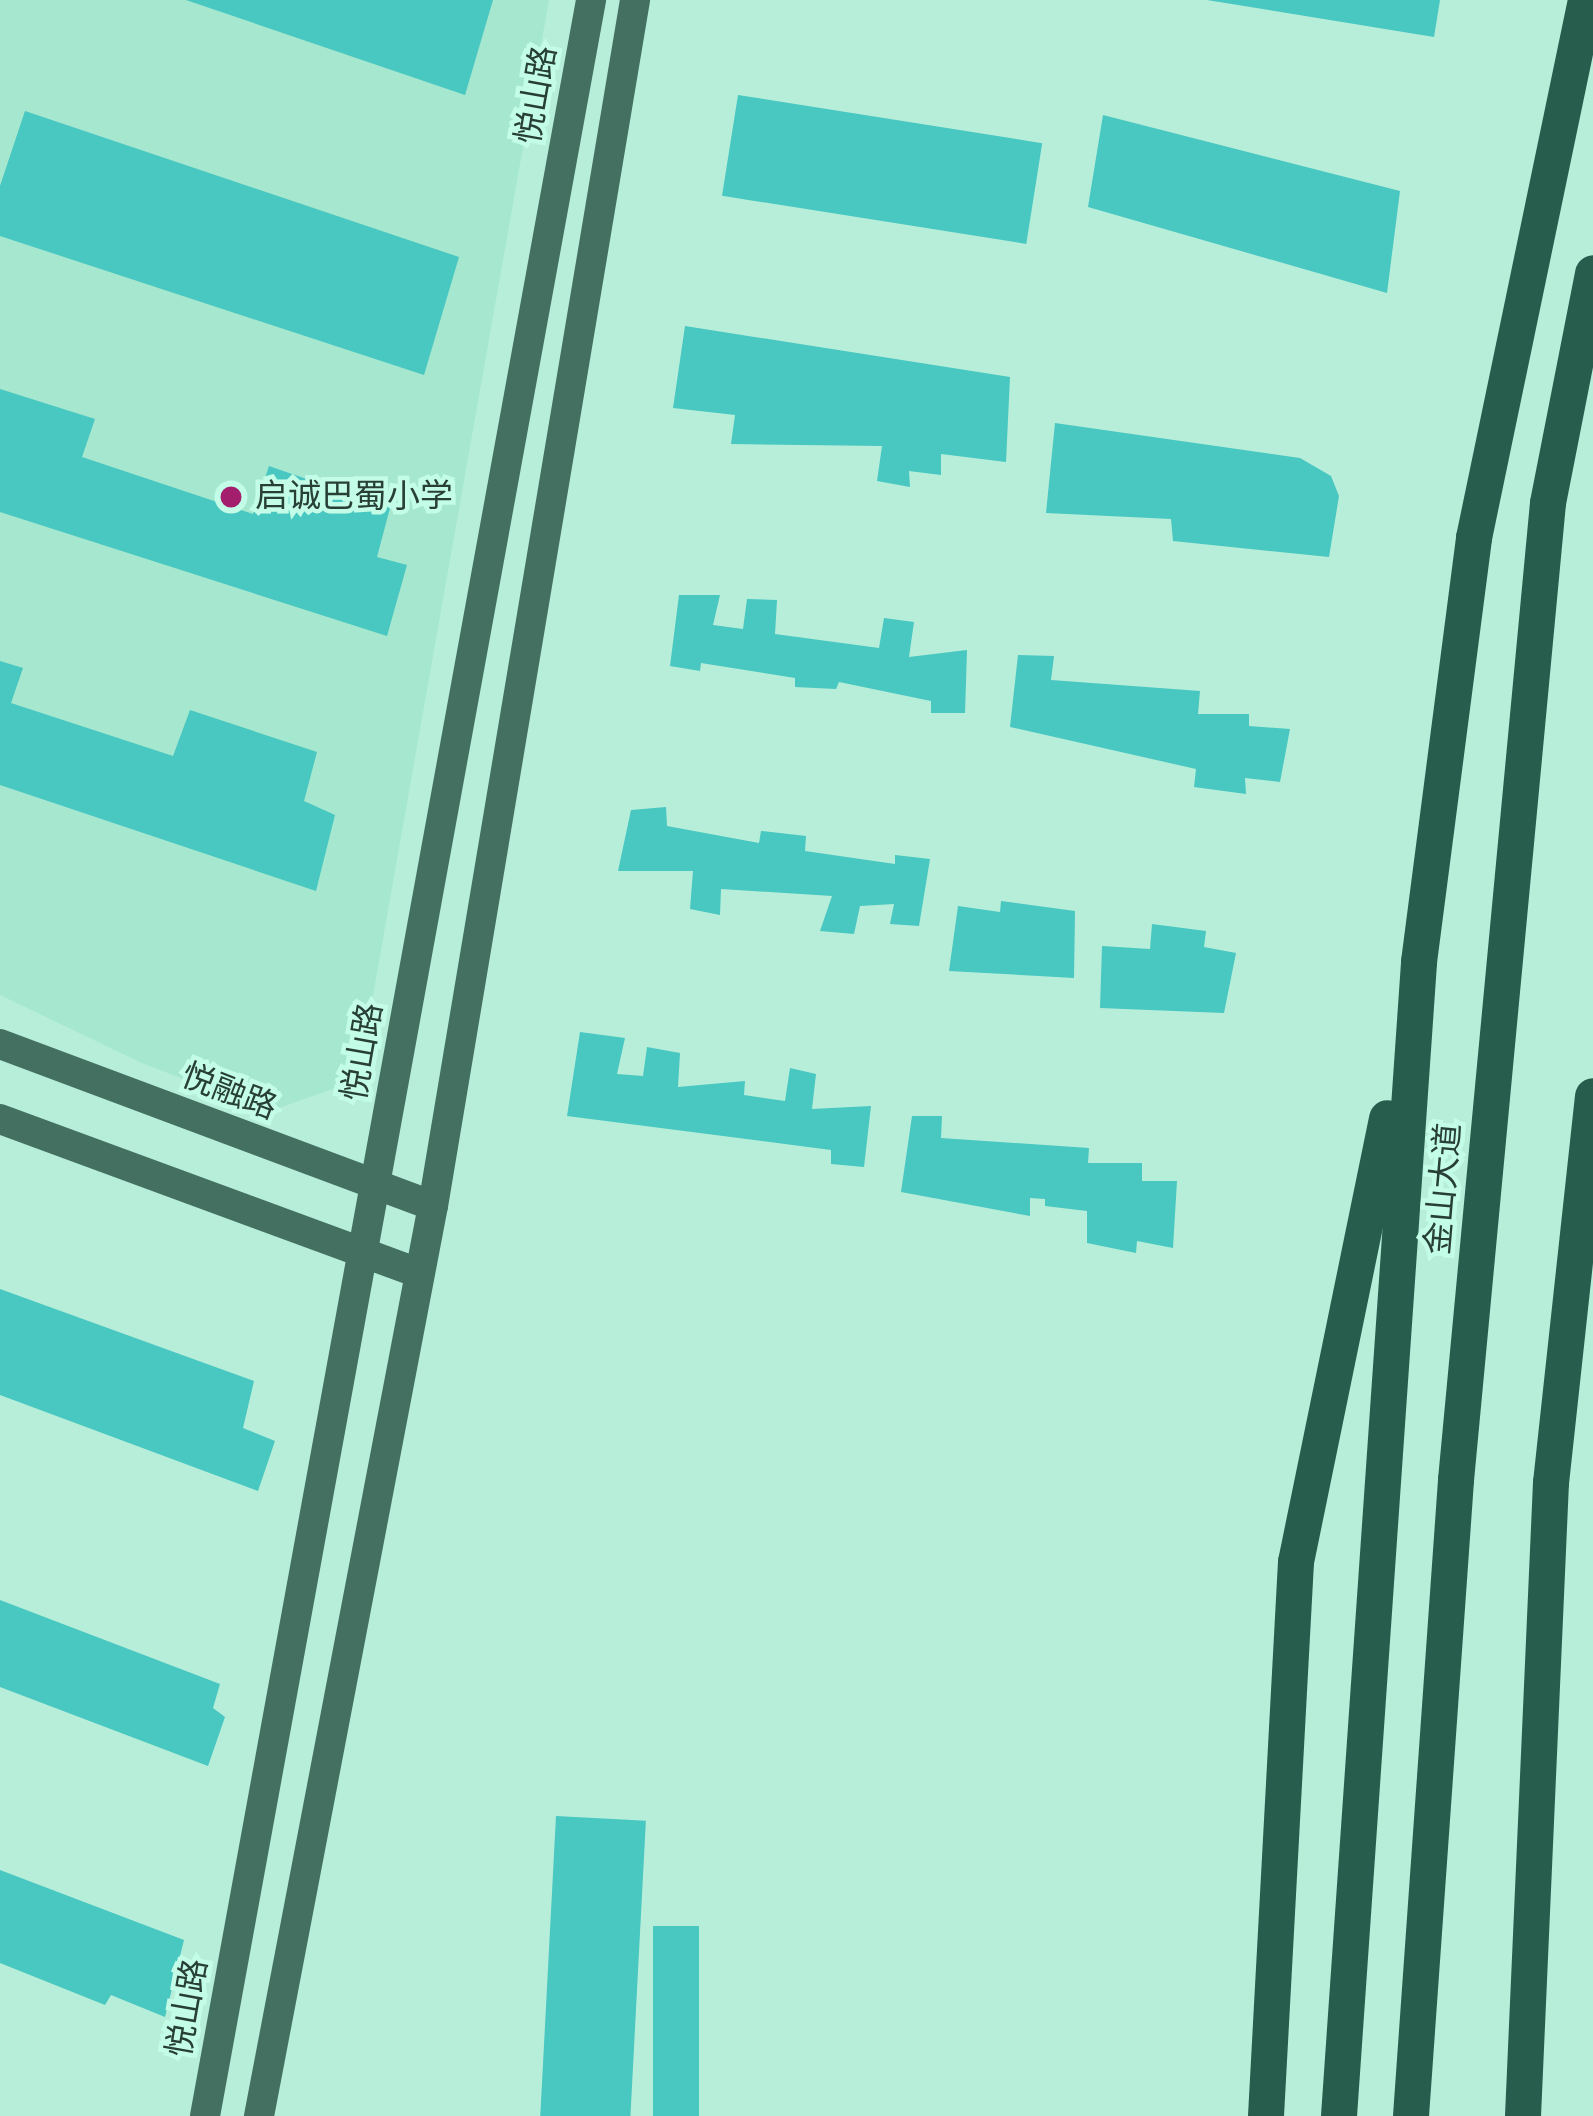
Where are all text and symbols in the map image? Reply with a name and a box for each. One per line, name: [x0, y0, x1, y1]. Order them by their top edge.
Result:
street label: 悦山路: [509, 43, 565, 147]
place label: 启诚巴蜀小学: [255, 477, 453, 517]
marker: 启诚巴蜀小学: [218, 484, 244, 510]
street label: 悦山路: [335, 1000, 391, 1104]
street label: 悦融路: [176, 1056, 282, 1128]
street label: 金山大道: [1419, 1122, 1469, 1256]
street label: 悦山路: [160, 1956, 216, 2060]

